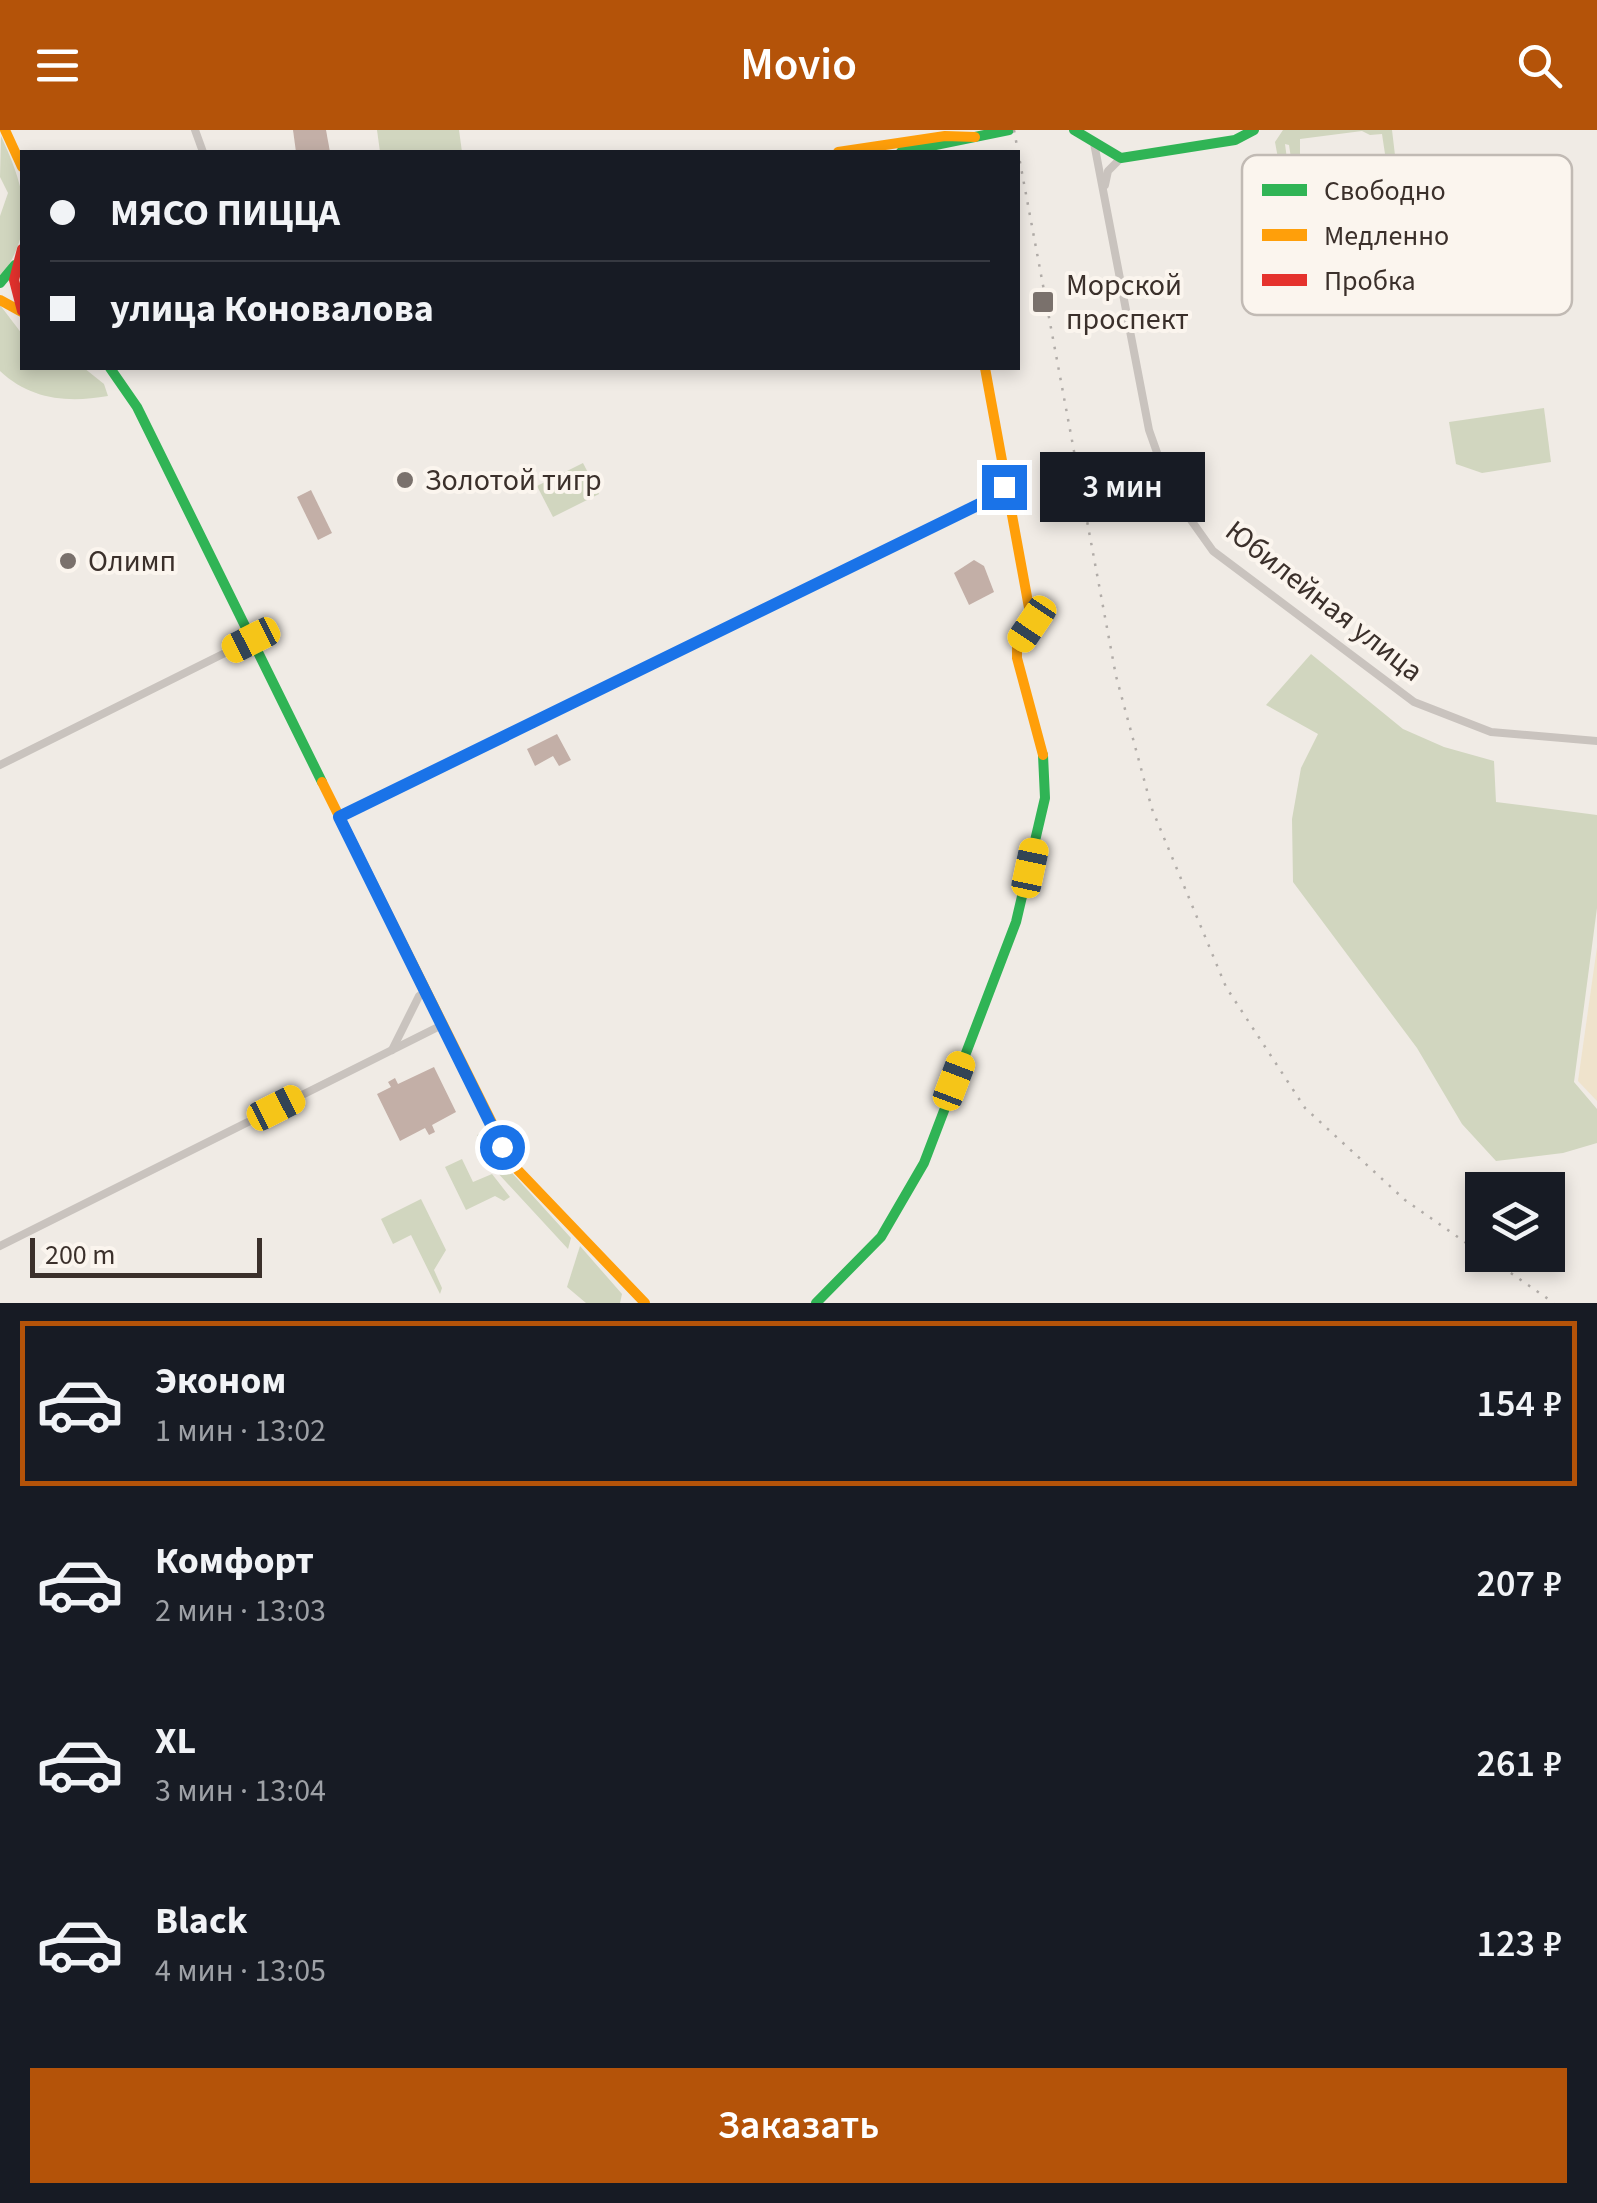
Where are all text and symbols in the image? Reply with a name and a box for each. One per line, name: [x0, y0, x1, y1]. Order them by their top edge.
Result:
text: Movio: [740, 33, 857, 97]
icon: menu: [30, 38, 85, 93]
icon: search: [1512, 38, 1567, 93]
legend: [1242, 155, 1572, 315]
text: Свободно: [1324, 171, 1446, 211]
text: МЯСО ПИЦЦА: [110, 186, 340, 240]
text: Медленно: [1324, 216, 1449, 256]
text: Пробка: [1324, 261, 1416, 301]
place label: Морской проспект: [1066, 264, 1189, 341]
text: улица Коновалова: [110, 282, 434, 336]
marker: Морской проспект: [1030, 289, 1056, 315]
callout: 3 мин: [1039, 452, 1204, 522]
place label: Золотой тигр: [425, 459, 602, 502]
text: 3 мин: [1082, 464, 1163, 510]
route end: [982, 465, 1027, 510]
marker: Золотой тигр: [394, 469, 416, 491]
street label: Юбилейная улица: [1216, 510, 1432, 692]
place label: Олимп: [88, 540, 176, 583]
marker: Олимп: [57, 550, 79, 572]
car: [1003, 591, 1061, 657]
car: [217, 613, 285, 667]
car: [1009, 836, 1051, 900]
car: [929, 1048, 979, 1114]
car: [242, 1081, 310, 1135]
route start: [480, 1125, 525, 1170]
map controls: [1465, 1172, 1565, 1272]
button: layers: [1465, 1172, 1565, 1272]
scale bar: [30, 1233, 262, 1278]
text: 200 m: [45, 1235, 116, 1275]
text: Эконом: [155, 1354, 286, 1408]
icon: car: [35, 1359, 125, 1449]
text: 154 ₽: [1476, 1377, 1562, 1431]
text: 1 мин · 13:02: [155, 1408, 326, 1454]
text: Комфорт: [155, 1534, 314, 1588]
icon: car: [35, 1539, 125, 1629]
text: 207 ₽: [1476, 1557, 1562, 1611]
text: 2 мин · 13:03: [155, 1588, 326, 1634]
text: XL: [155, 1714, 196, 1768]
icon: car: [35, 1719, 125, 1809]
text: 261 ₽: [1476, 1737, 1562, 1791]
text: 3 мин · 13:04: [155, 1768, 326, 1814]
text: Black: [155, 1894, 248, 1948]
icon: car: [35, 1899, 125, 1989]
text: 123 ₽: [1476, 1917, 1562, 1971]
text: 4 мин · 13:05: [155, 1948, 326, 1994]
button: Заказать: [30, 2068, 1567, 2183]

